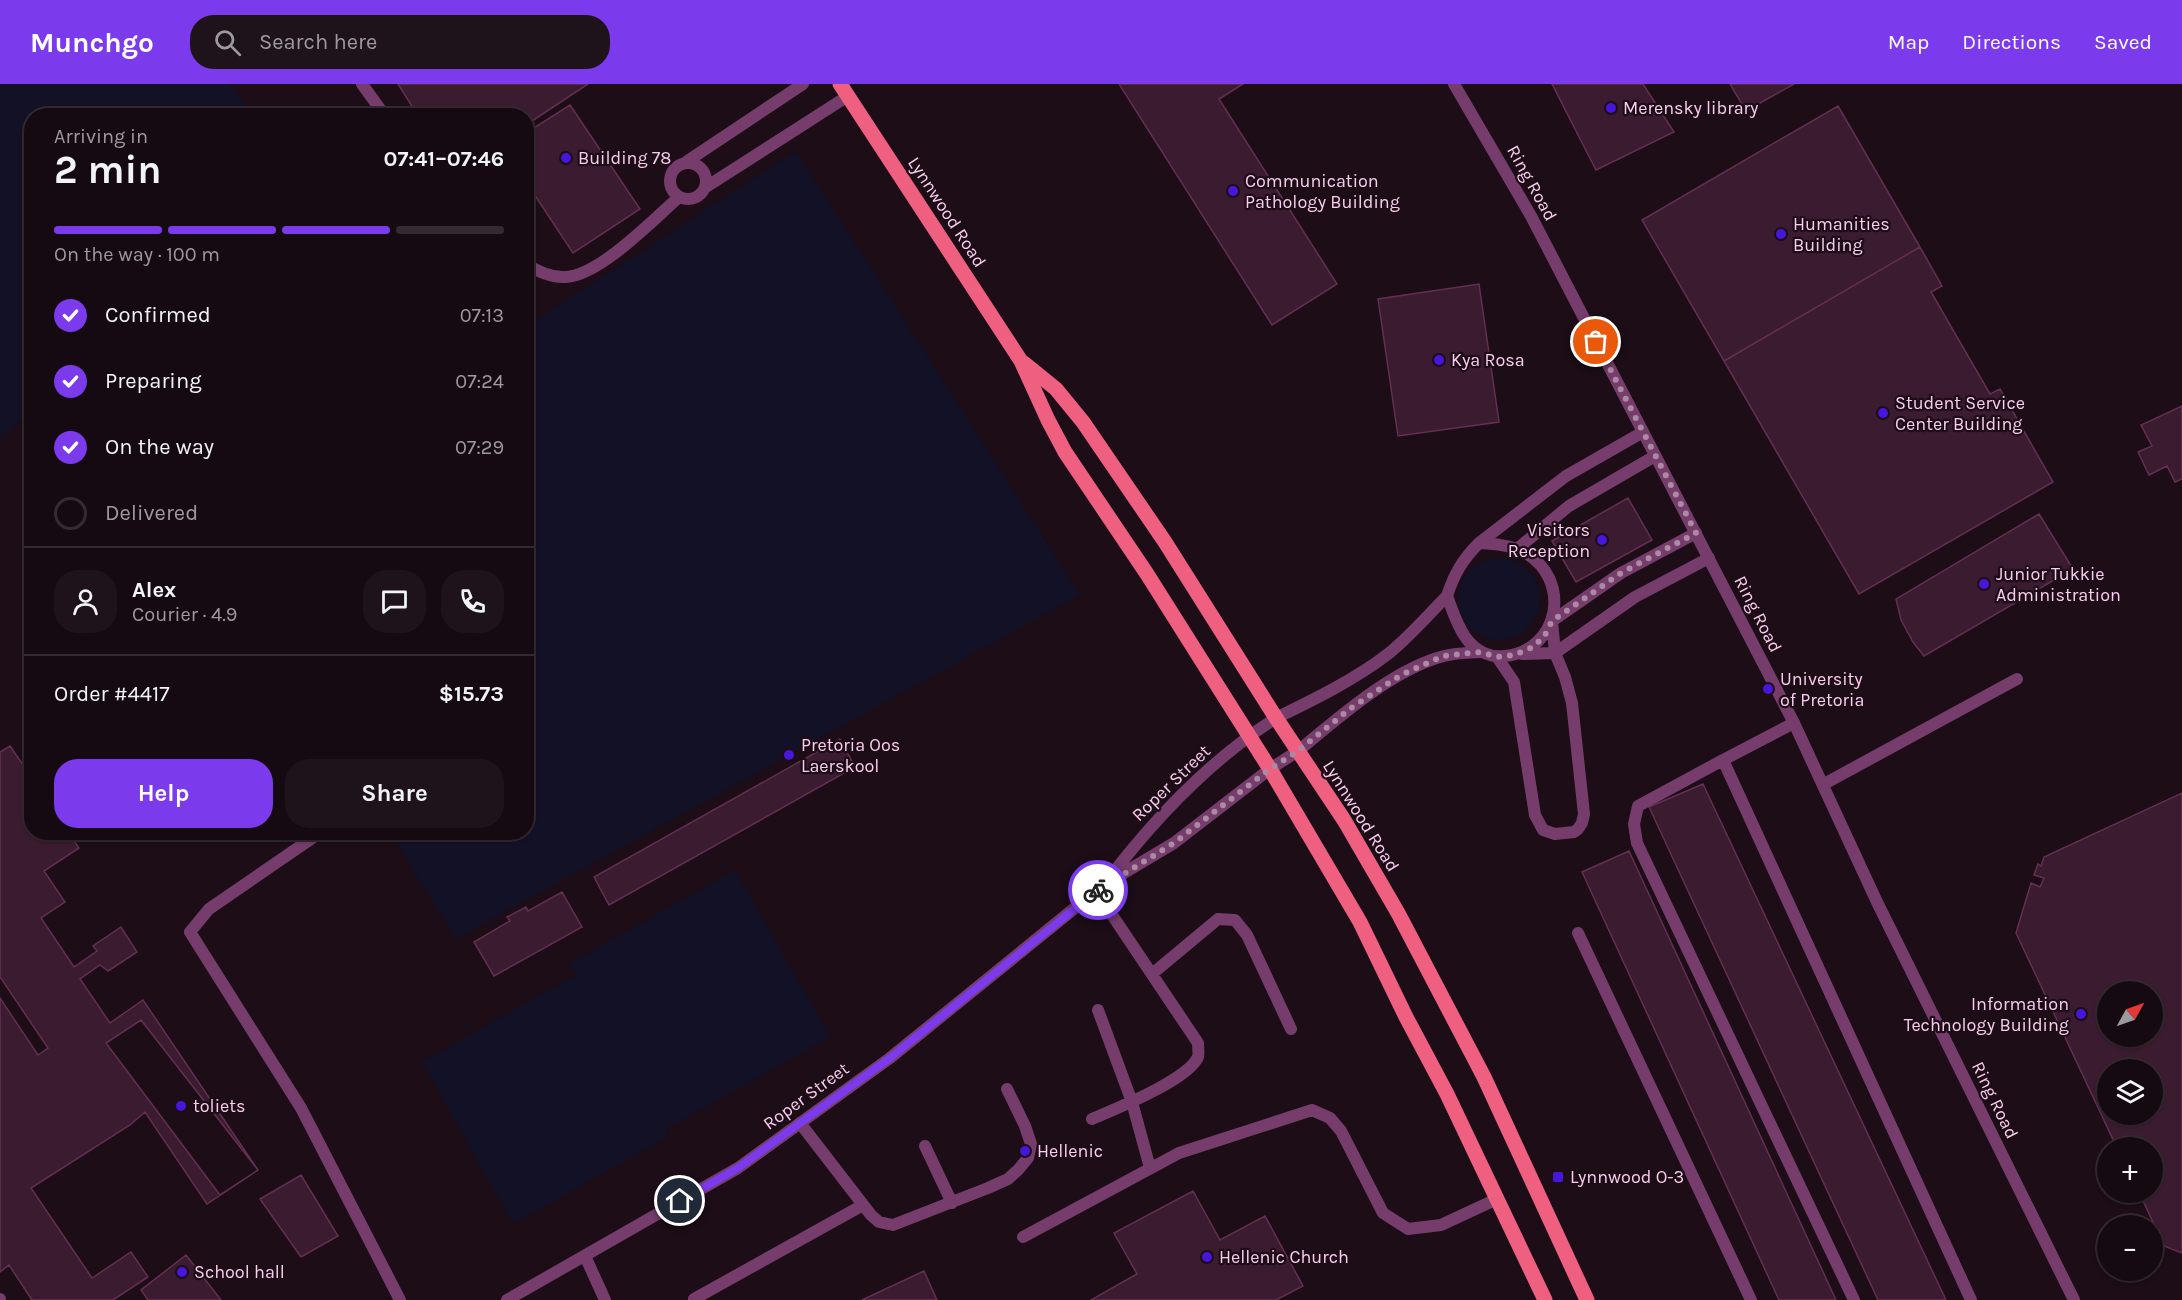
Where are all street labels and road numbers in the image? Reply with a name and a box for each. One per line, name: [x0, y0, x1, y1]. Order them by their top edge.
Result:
street label: Ring Road: [1502, 141, 1562, 225]
street label: Lynnwood Road: [903, 153, 991, 271]
street label: Ring Road: [1729, 572, 1787, 656]
street label: Roper Street: [1127, 740, 1215, 826]
street label: Lynnwood Road: [1318, 756, 1404, 876]
street label: Roper Street: [759, 1057, 853, 1135]
street label: Ring Road: [1967, 1058, 2023, 1142]

